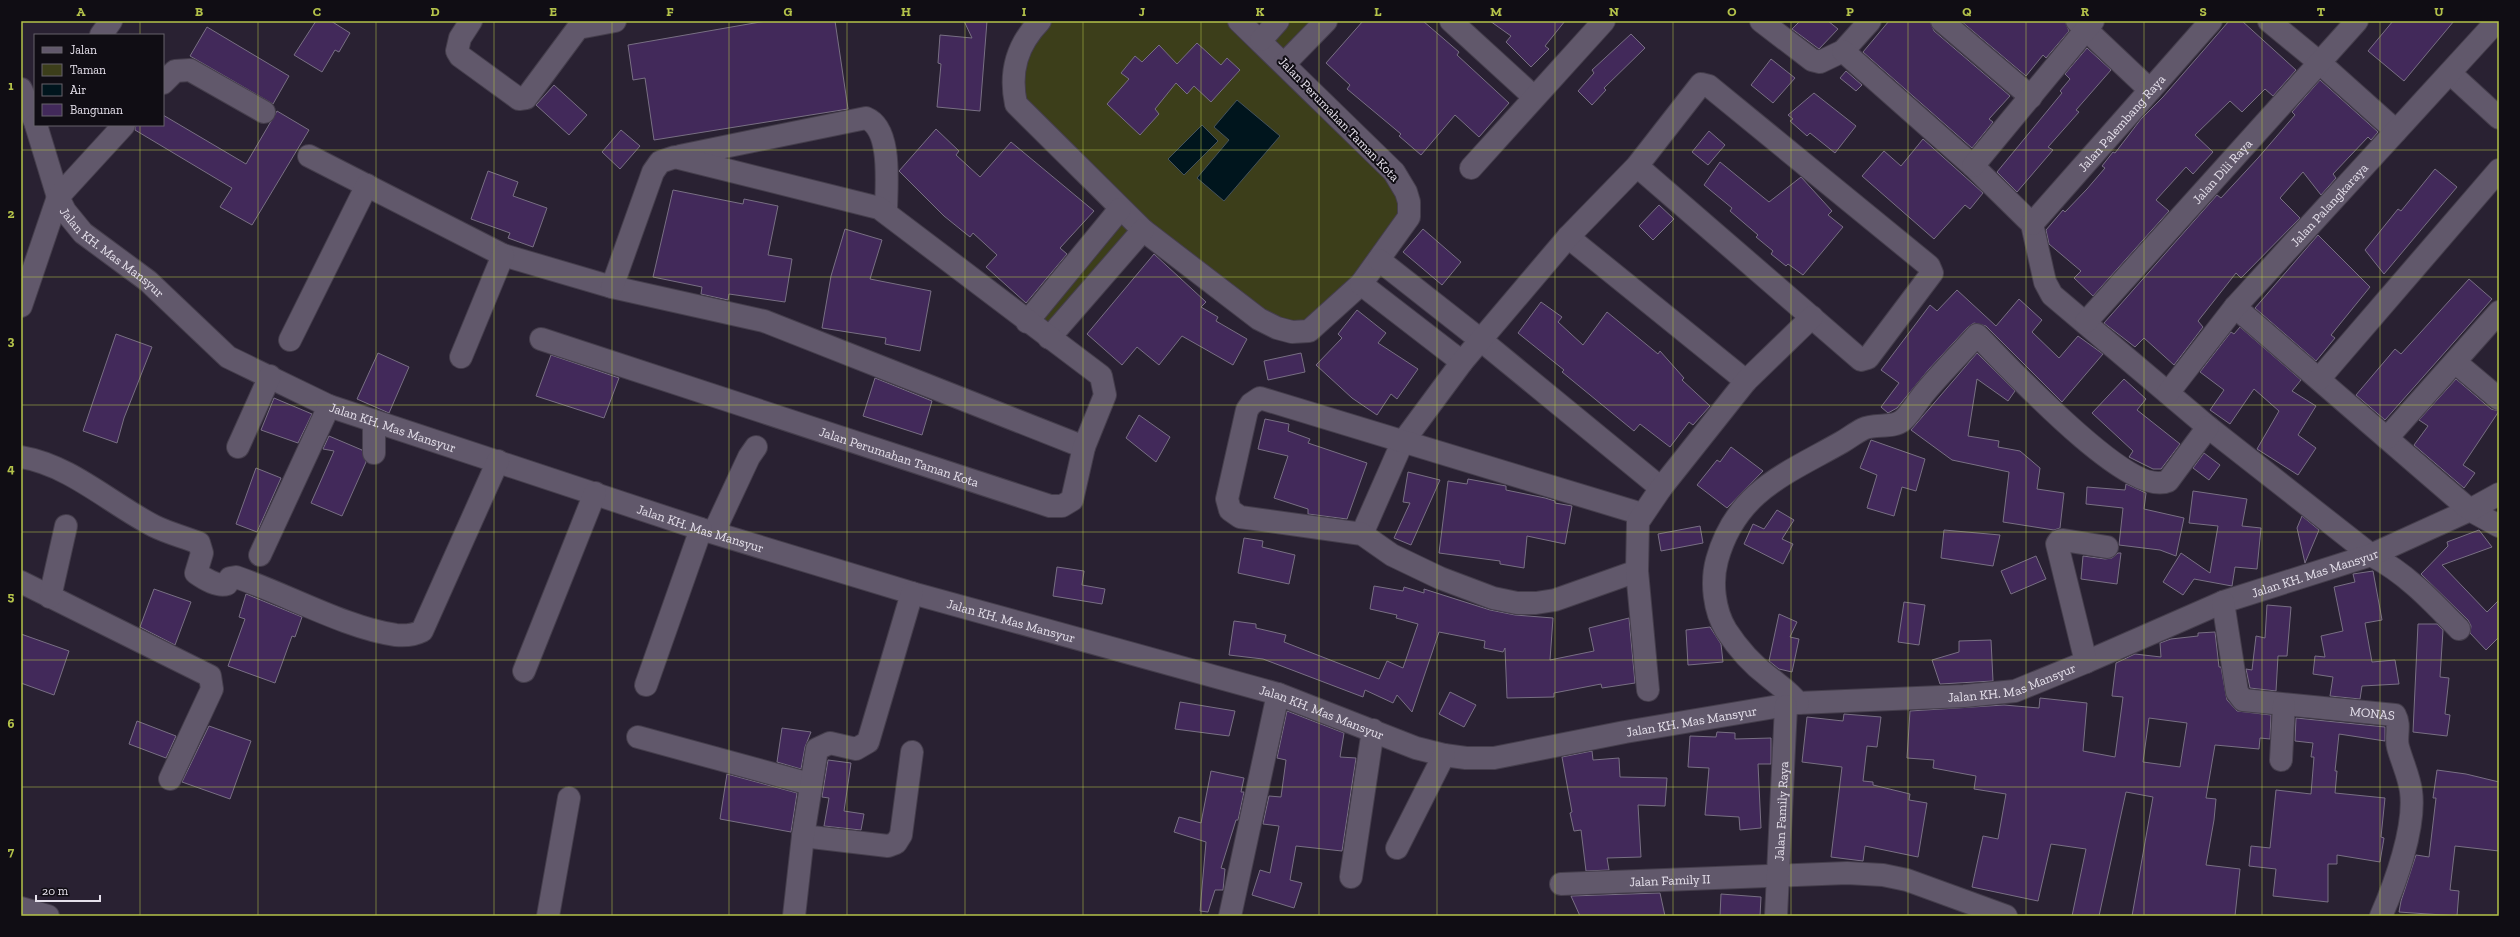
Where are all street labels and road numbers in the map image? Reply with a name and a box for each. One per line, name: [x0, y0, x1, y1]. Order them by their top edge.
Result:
street label: Jalan Perumahan Taman Kota: [1276, 54, 1403, 185]
street label: Jalan Palembang Raya: [2075, 71, 2168, 174]
street label: Jalan Dili Raya: [2189, 135, 2255, 207]
street label: Jalan Palangkaraya: [2287, 159, 2371, 249]
street label: Jalan KH. Mas Mansyur: [57, 205, 168, 300]
street label: Jalan KH. Mas Mansyur: [328, 399, 458, 455]
street label: Jalan Perumahan Taman Kota: [817, 423, 982, 490]
street label: Jalan KH. Mas Mansyur: [635, 501, 766, 555]
street label: Jalan KH. Mas Mansyur: [2249, 545, 2381, 600]
street label: Jalan KH. Mas Mansyur: [945, 596, 1077, 645]
street label: Jalan KH. Mas Mansyur: [1947, 660, 2078, 704]
street label: Jalan KH. Mas Mansyur: [1258, 682, 1386, 742]
street label: Jalan KH. Mas Mansyur: [1625, 703, 1758, 739]
street label: MONAS: [2349, 703, 2396, 722]
street label: Jalan Family Raya: [1771, 760, 1791, 861]
street label: Jalan Family II: [1629, 871, 1711, 889]

